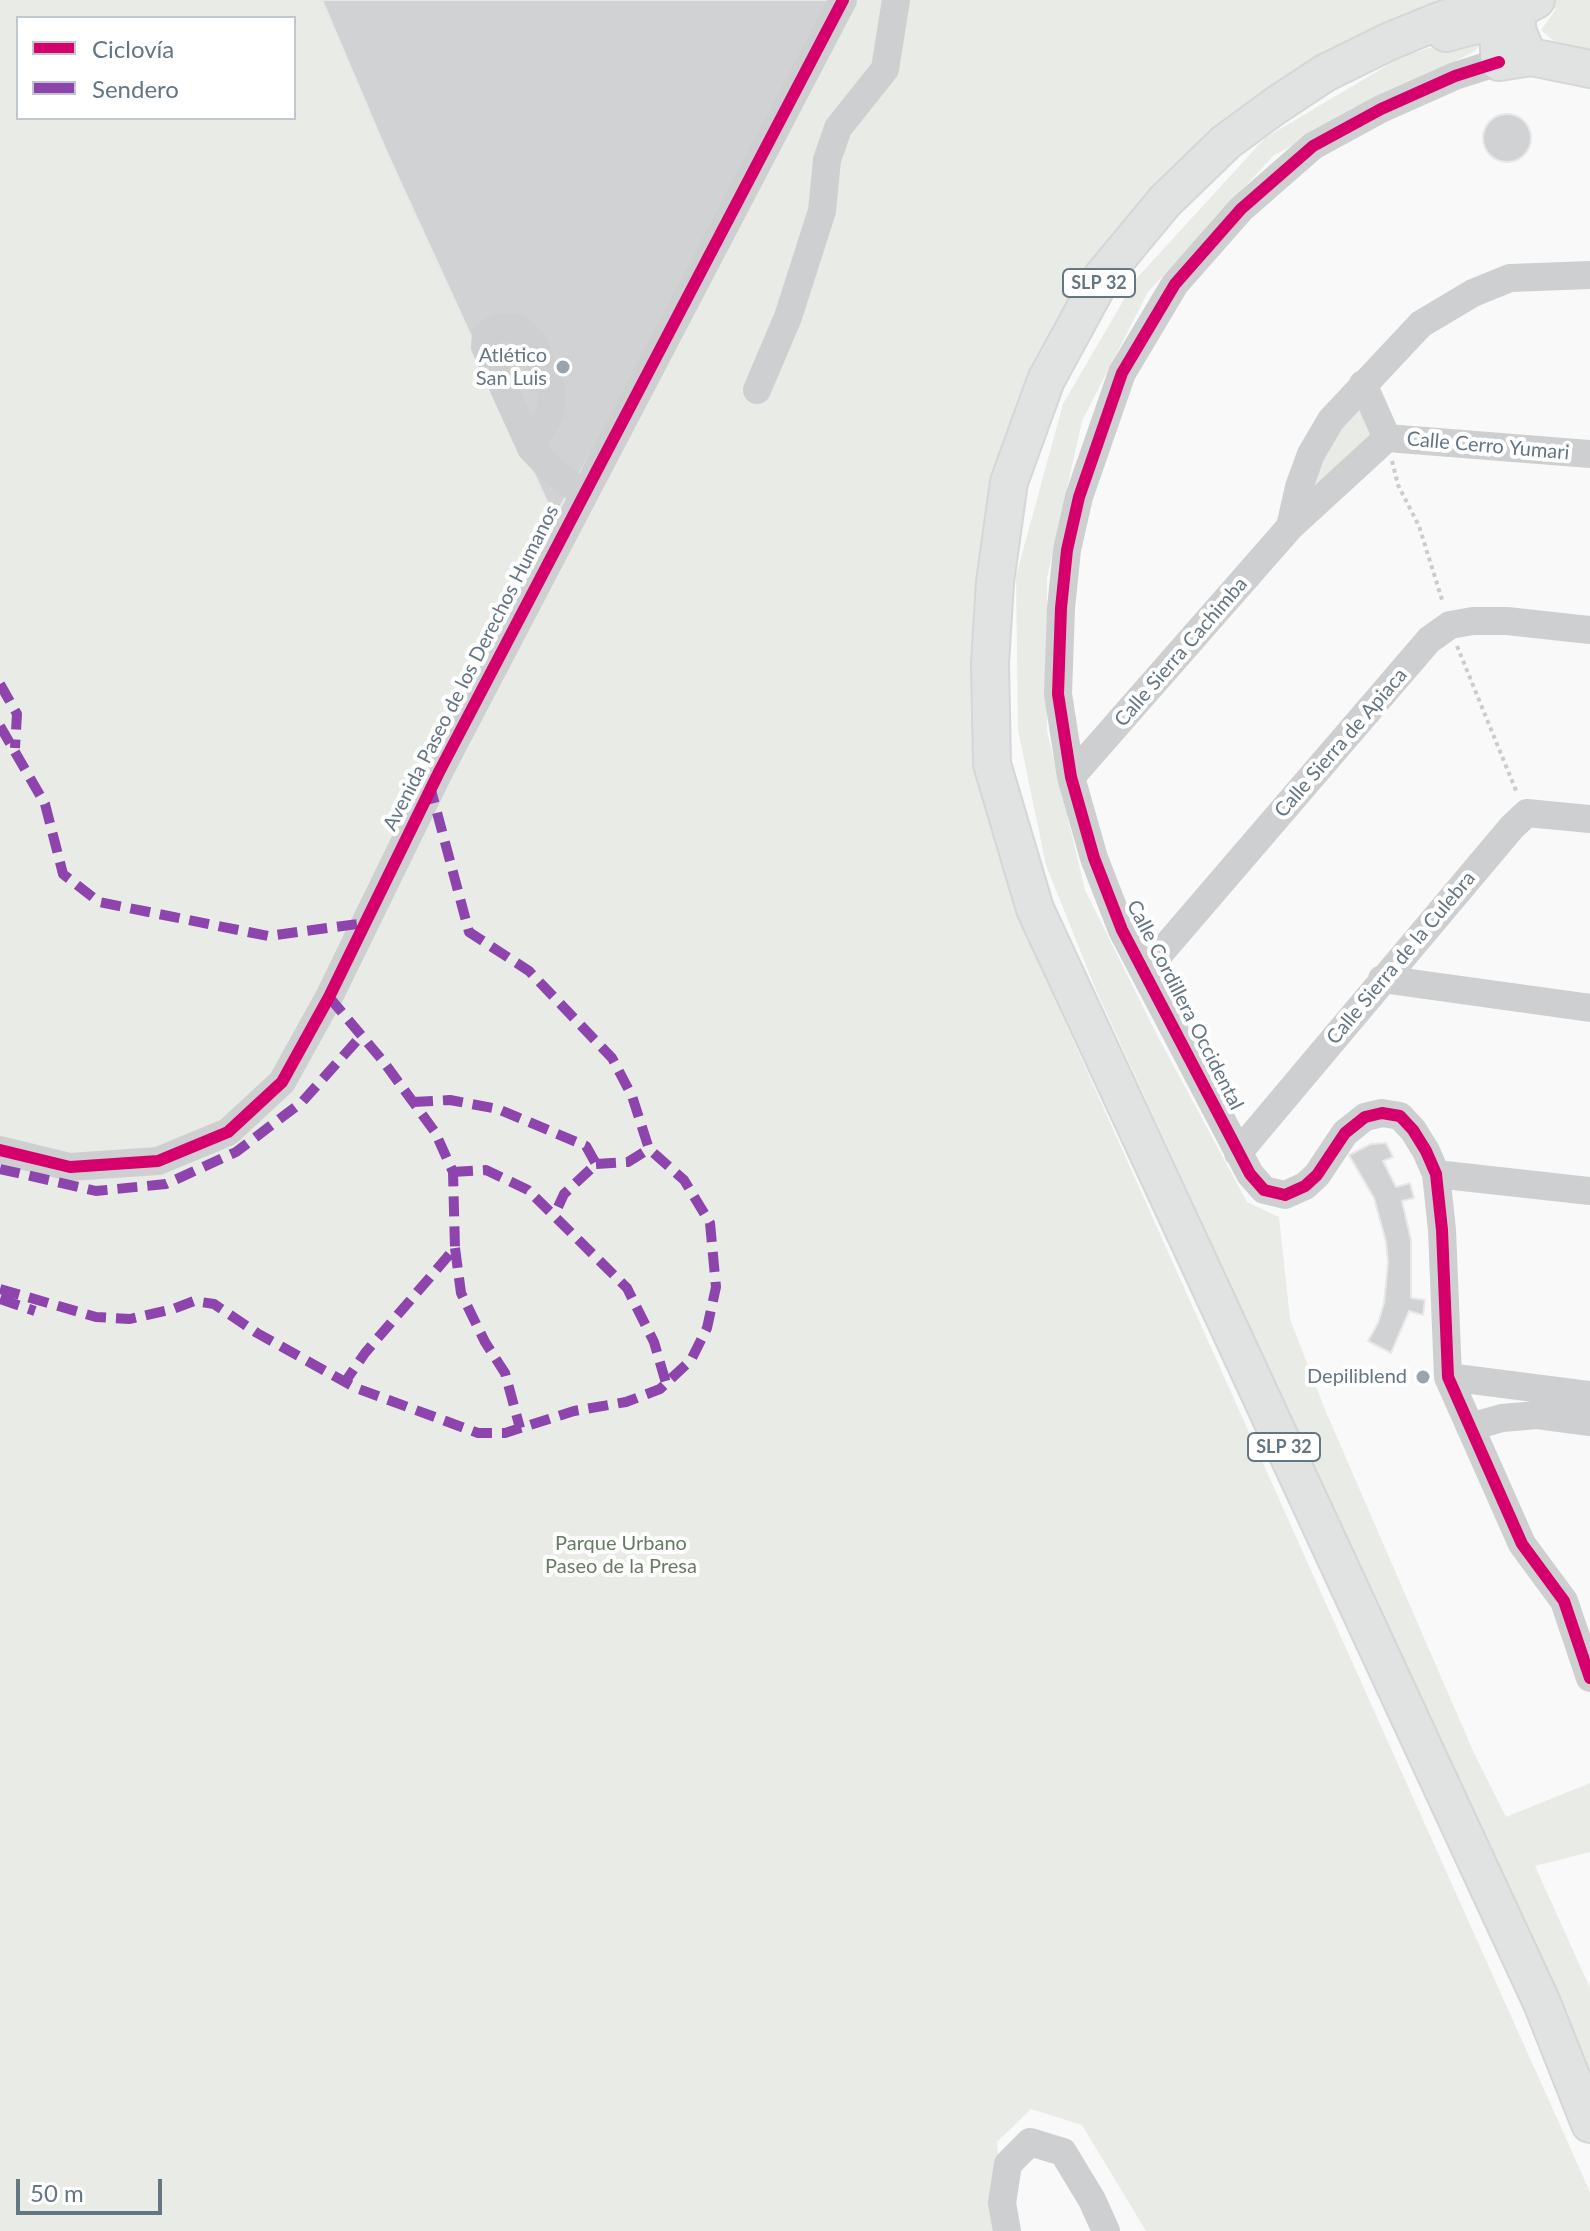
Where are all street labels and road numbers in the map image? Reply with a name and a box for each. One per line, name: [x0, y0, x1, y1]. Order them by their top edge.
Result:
road number: SLP 32: [1063, 269, 1135, 297]
street label: Calle Cerro Yumari: [1406, 427, 1570, 465]
street label: Avenida Paseo de los Derechos Humanos: [378, 501, 564, 835]
street label: Calle Sierra Cachimba: [1109, 572, 1253, 732]
street label: Calle Sierra de Apiaca: [1270, 663, 1412, 823]
street label: Calle Sierra de la Culebra: [1322, 867, 1480, 1049]
street label: Calle Cordillera Occidental: [1122, 896, 1248, 1114]
road number: SLP 32: [1248, 1433, 1320, 1461]

